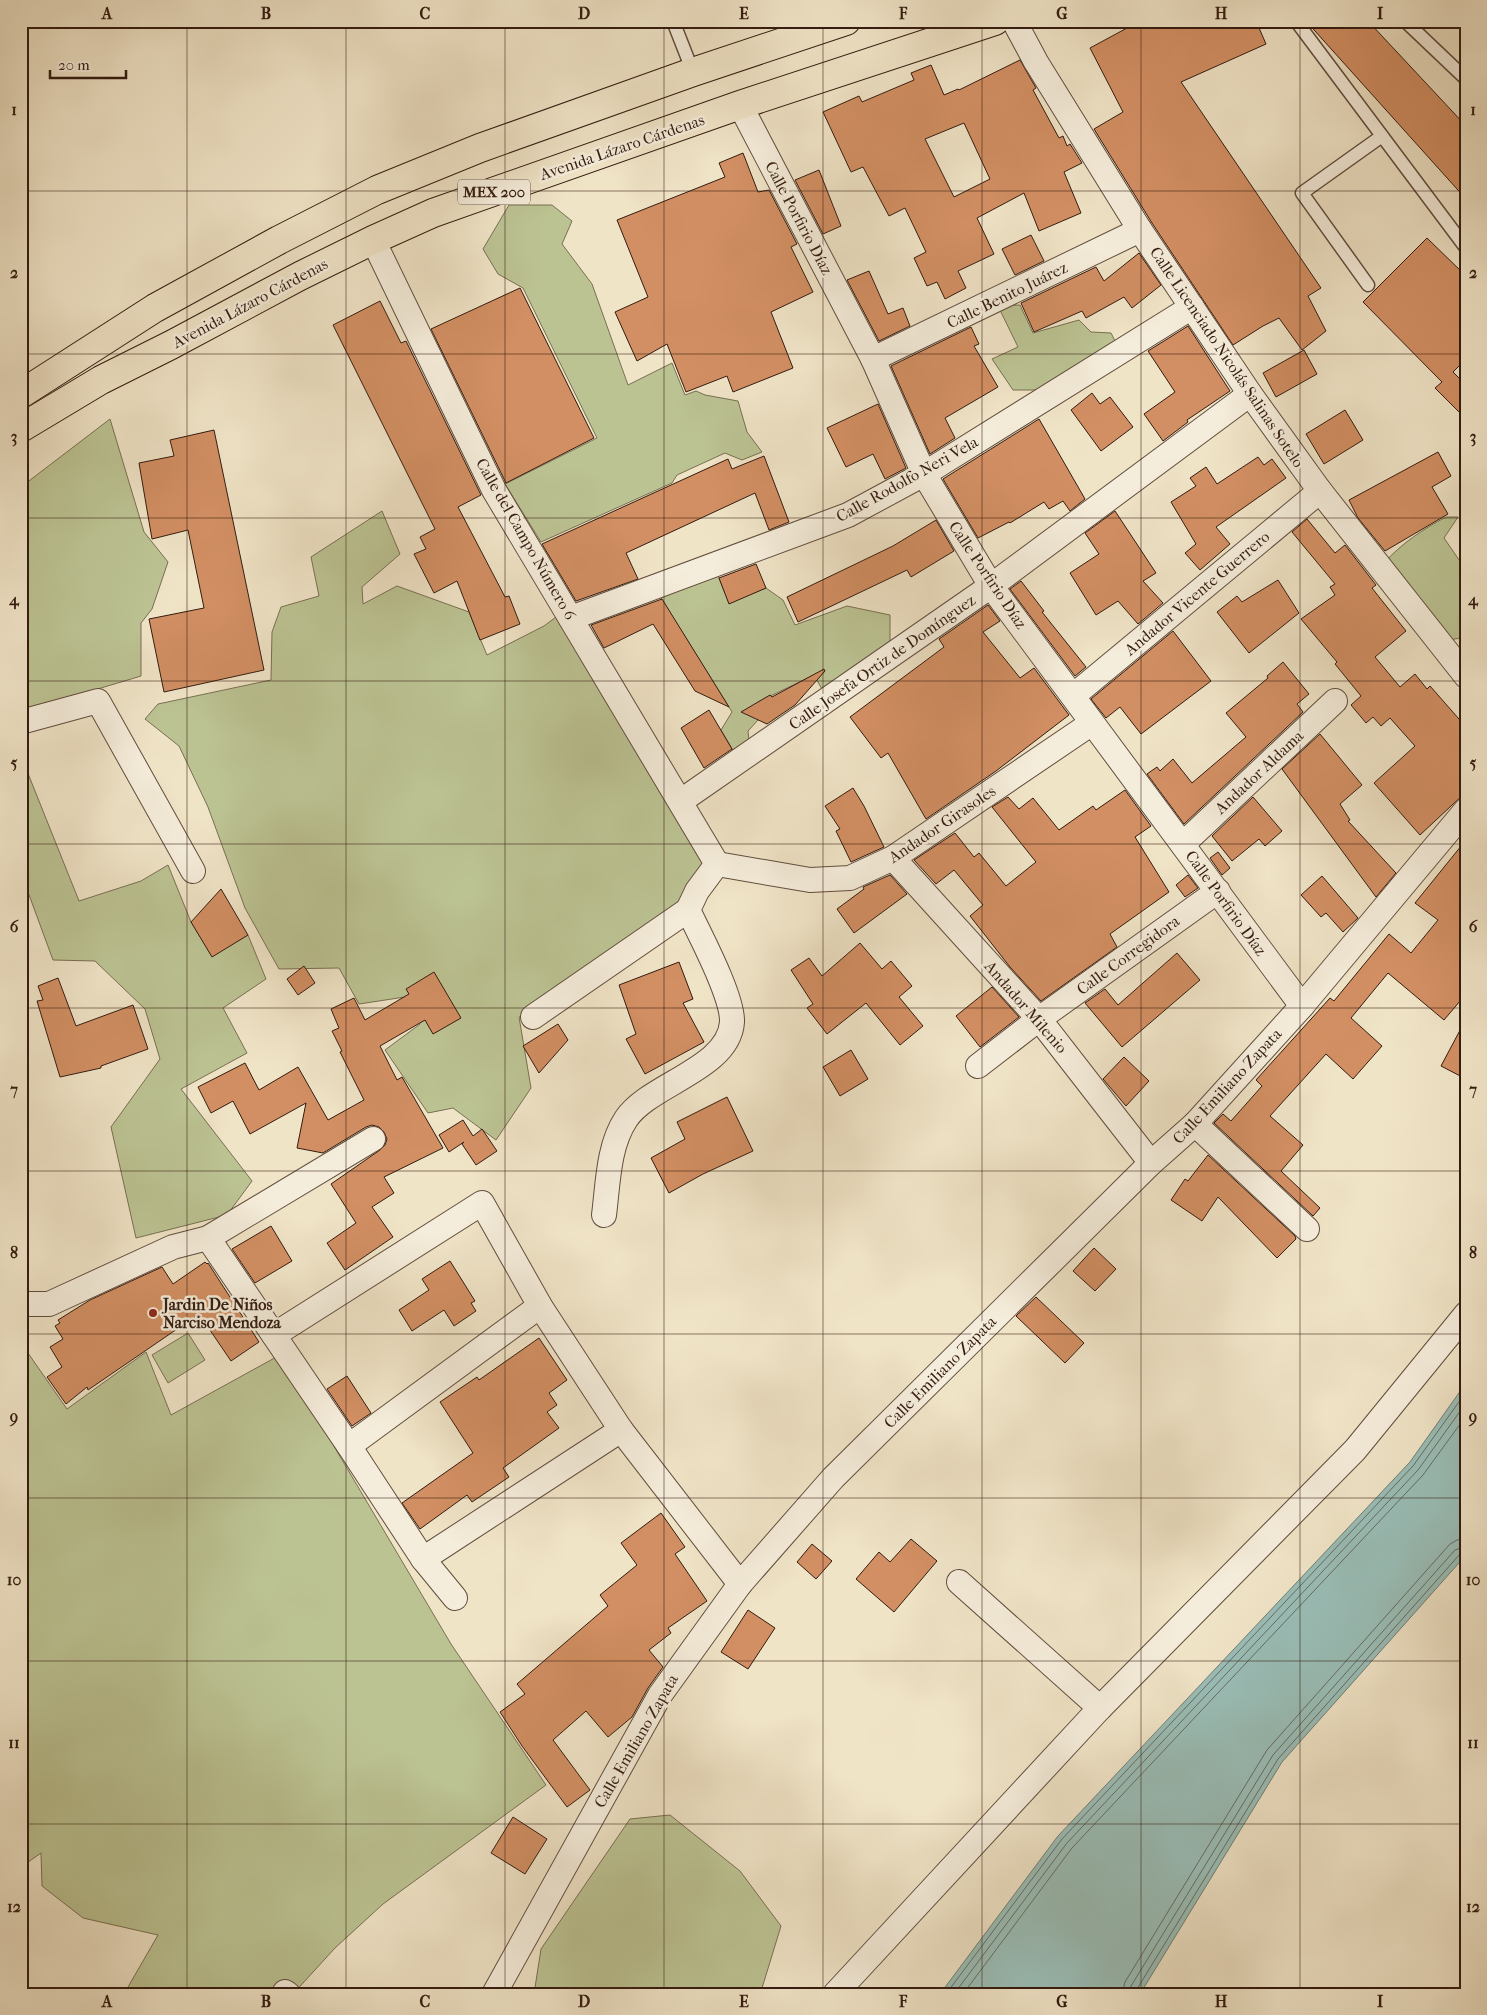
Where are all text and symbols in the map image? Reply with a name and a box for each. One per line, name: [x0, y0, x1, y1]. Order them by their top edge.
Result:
text: A: [101, 4, 113, 23]
text: B: [261, 4, 271, 23]
text: C: [420, 4, 431, 23]
text: D: [578, 4, 590, 23]
text: E: [739, 4, 749, 23]
text: F: [898, 4, 908, 23]
text: G: [1056, 4, 1068, 23]
text: H: [1215, 4, 1228, 23]
text: I: [1377, 4, 1384, 23]
scale bar: [50, 48, 126, 80]
text: 20 m: [58, 56, 90, 74]
text: 1: [11, 100, 17, 119]
text: 1: [1470, 100, 1476, 119]
street label: Avenida Lázaro Cárdenas: [536, 110, 707, 184]
street label: Calle Porfirio Díaz: [761, 158, 837, 278]
road number: MEX 200: [458, 180, 530, 204]
street label: Calle Licenciado Nicolás Salinas Sotelo: [1146, 243, 1308, 471]
street label: Avenida Lázaro Cárdenas: [168, 254, 331, 352]
street label: Calle Benito Juárez: [944, 258, 1070, 332]
text: 2: [10, 263, 18, 282]
text: 2: [1469, 263, 1477, 282]
text: 3: [11, 427, 17, 447]
text: 3: [1470, 427, 1476, 447]
street label: Calle Rodolfo Neri Vela: [833, 432, 982, 526]
street label: Calle del Campo Número 6: [472, 455, 580, 623]
street label: Calle Porfirio Díaz: [945, 518, 1031, 632]
street label: Andador Vicente Guerrero: [1120, 527, 1273, 660]
text: 4: [8, 590, 20, 610]
street label: Calle Josefa Ortiz de Domínguez: [785, 590, 979, 734]
text: 4: [1467, 590, 1479, 610]
street label: Andador Aldama: [1210, 726, 1308, 819]
text: 5: [11, 753, 18, 772]
text: 5: [1470, 753, 1477, 772]
street label: Andador Girasoles: [884, 781, 999, 867]
street label: Calle Porfirio Díaz: [1181, 847, 1271, 959]
street label: Calle Corregidora: [1073, 911, 1184, 999]
text: 6: [10, 917, 19, 936]
text: 6: [1469, 917, 1478, 936]
street label: Andador Milenio: [980, 956, 1071, 1057]
street label: Calle Emiliano Zapata: [1169, 1024, 1286, 1148]
text: 7: [9, 1080, 18, 1099]
text: 7: [1468, 1080, 1477, 1099]
text: 8: [10, 1243, 18, 1262]
text: 8: [1469, 1243, 1477, 1262]
place label: Jardin De Niños Narciso Mendoza: [161, 1295, 282, 1332]
marker: Jardin De Niños Narciso Mendoza: [147, 1307, 159, 1319]
street label: Calle Emiliano Zapata: [880, 1312, 1000, 1432]
text: 9: [9, 1407, 18, 1427]
text: 9: [1468, 1407, 1477, 1427]
text: 10: [7, 1570, 21, 1589]
text: 10: [1466, 1570, 1480, 1589]
street label: Calle Emiliano Zapata: [590, 1670, 682, 1811]
text: 11: [8, 1733, 20, 1752]
text: 11: [1467, 1733, 1479, 1752]
text: 12: [7, 1897, 21, 1916]
text: 12: [1466, 1897, 1480, 1916]
text: A: [101, 1992, 113, 2011]
text: B: [261, 1992, 271, 2011]
text: C: [420, 1992, 431, 2011]
text: D: [578, 1992, 590, 2011]
text: E: [739, 1992, 749, 2011]
text: F: [898, 1992, 908, 2011]
text: G: [1056, 1992, 1068, 2011]
text: H: [1215, 1992, 1228, 2011]
text: I: [1377, 1992, 1384, 2011]

